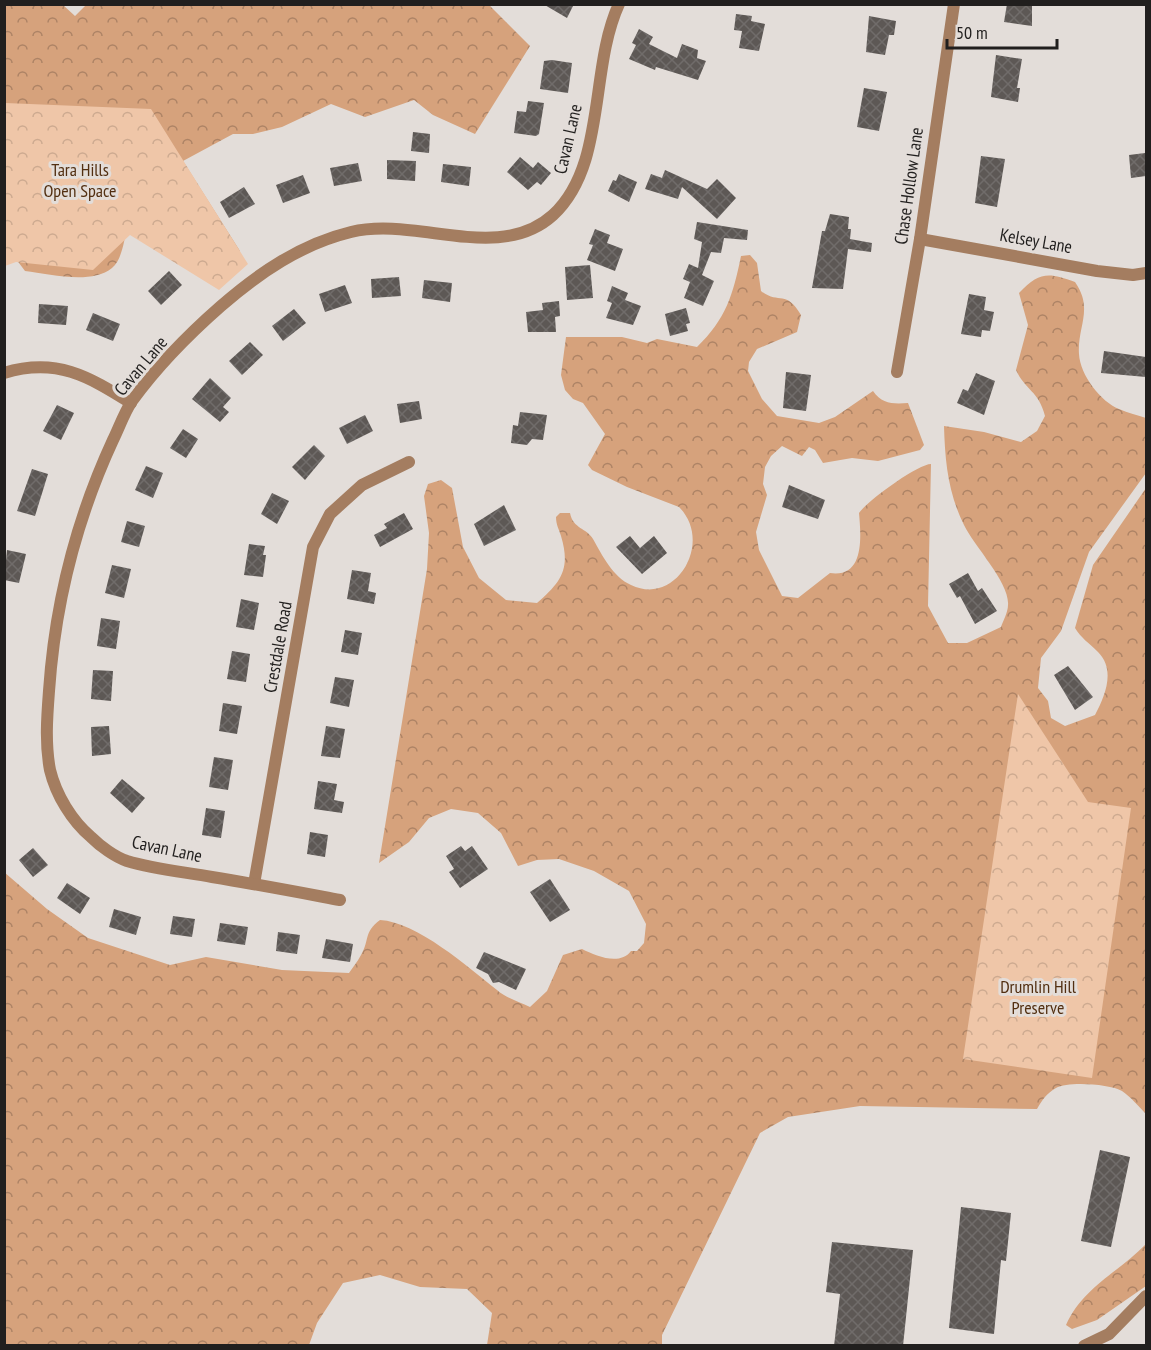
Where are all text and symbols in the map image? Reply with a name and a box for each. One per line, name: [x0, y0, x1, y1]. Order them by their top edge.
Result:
scale bar: [947, 12, 1056, 50]
text: 50 m: [956, 21, 988, 44]
street label: Cavan Lane: [548, 102, 587, 176]
street label: Chase Hollow Lane: [889, 126, 928, 246]
park label: Tara Hills Open Space: [43, 158, 117, 202]
street label: Kelsey Lane: [998, 223, 1074, 258]
street label: Cavan Lane: [109, 331, 172, 400]
street label: Crestdale Road: [258, 599, 297, 694]
street label: Cavan Lane: [130, 830, 204, 867]
park label: Drumlin Hill Preserve: [1000, 975, 1077, 1019]

